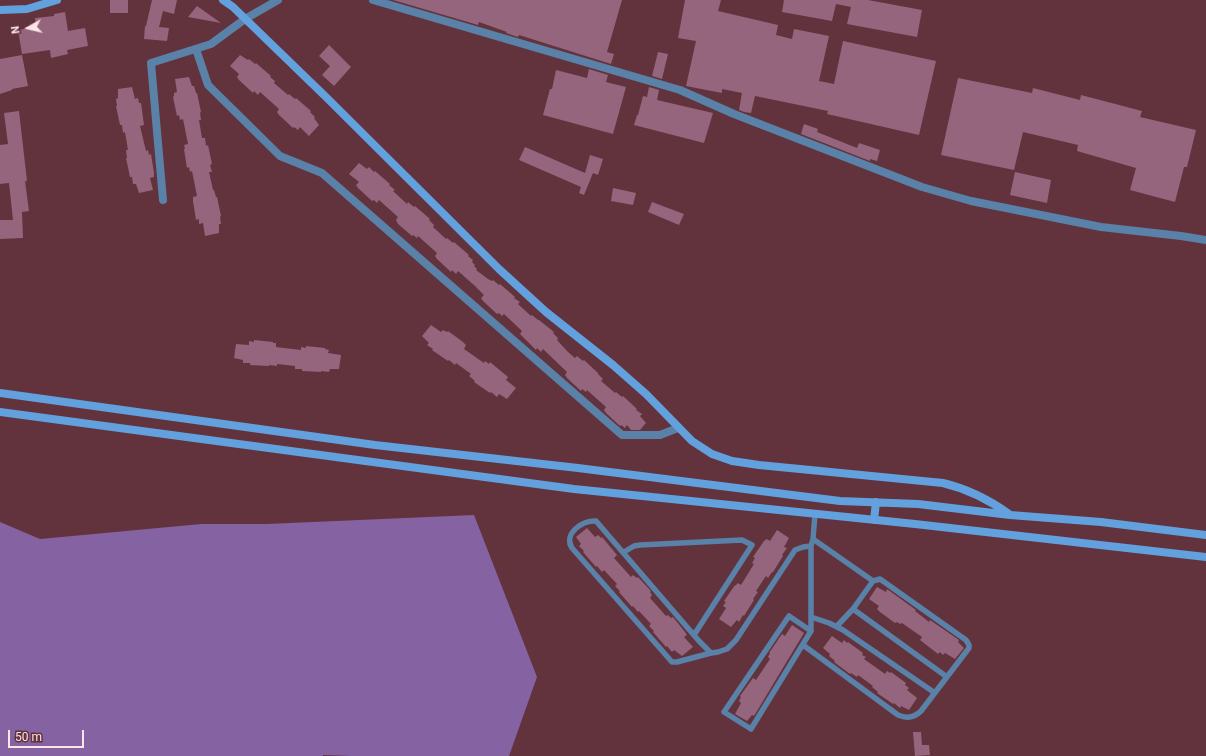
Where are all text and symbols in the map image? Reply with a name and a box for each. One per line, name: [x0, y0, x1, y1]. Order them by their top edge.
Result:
north arrow: [8, 8, 48, 48]
text: N: [9, 25, 23, 34]
scale bar: [10, 722, 86, 748]
text: 50 m: [15, 730, 42, 744]

